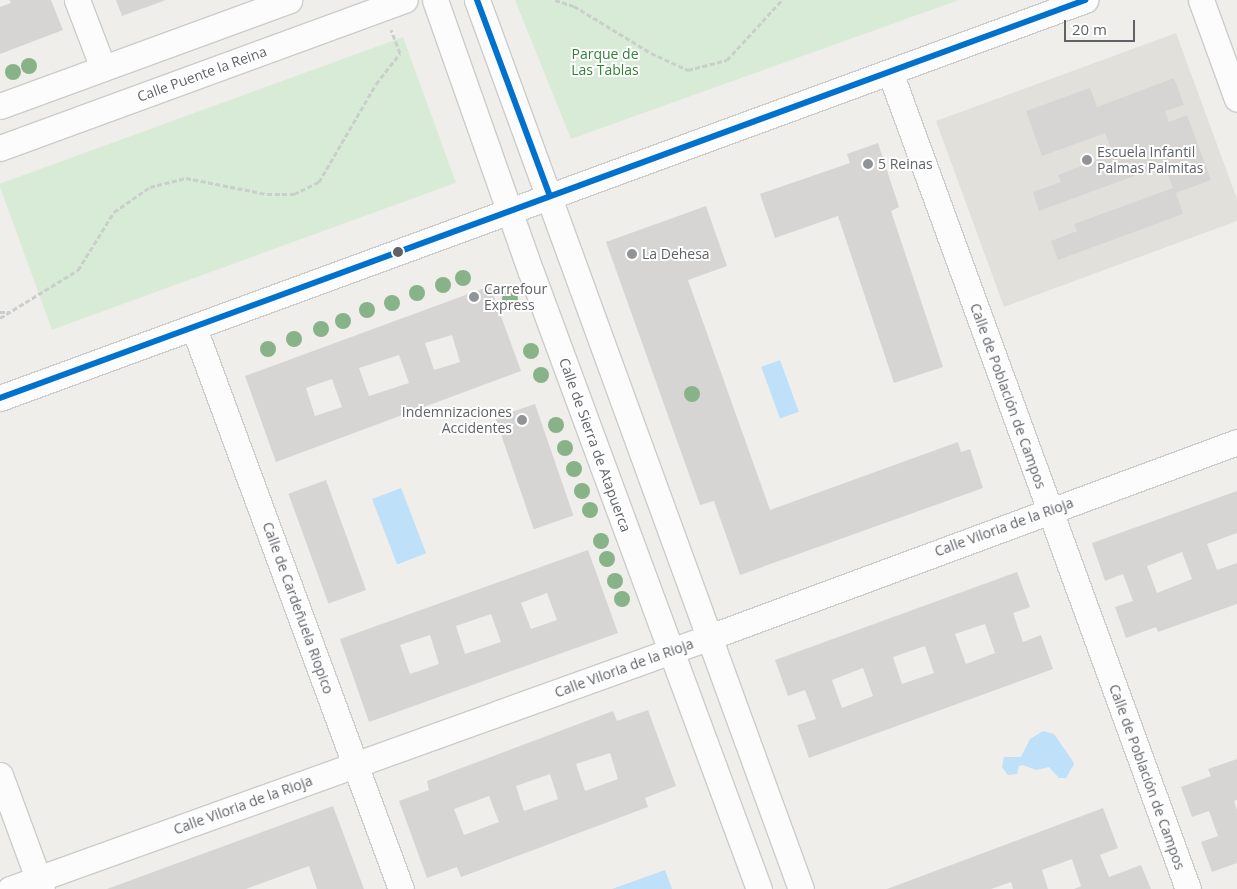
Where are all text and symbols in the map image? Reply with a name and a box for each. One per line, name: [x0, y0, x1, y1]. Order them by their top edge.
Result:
scale bar: [1067, 10, 1138, 42]
text: 20 m: [1072, 19, 1107, 39]
street label: Calle Puente la Reina: [135, 43, 269, 105]
park label: Parque de Las Tablas: [571, 46, 639, 78]
place label: Escuela Infantil Palmas Palmitas: [1097, 144, 1203, 176]
marker: Escuela Infantil Palmas Palmitas: [1081, 154, 1093, 166]
place label: 5 Reinas: [878, 156, 933, 172]
marker: 5 Reinas: [862, 158, 874, 170]
place label: La Dehesa: [642, 246, 710, 262]
unlabelled marker: [393, 247, 403, 257]
marker: La Dehesa: [626, 248, 638, 260]
place label: Carrefour Express: [484, 281, 547, 314]
marker: Carrefour Express: [468, 291, 480, 303]
street label: Calle de Población de Campos: [967, 301, 1049, 491]
street label: Calle de Sierra de Atapuerca: [556, 356, 634, 534]
place label: Indemnizaciones Accidentes: [402, 404, 512, 437]
marker: Indemnizaciones Accidentes: [516, 414, 528, 426]
street label: Calle Viloria de la Rioja: [932, 494, 1076, 560]
street label: Calle de Cardeñuela Riopico: [259, 520, 337, 696]
street label: Calle Viloria de la Rioja: [552, 635, 696, 701]
street label: Calle de Población de Campos: [1106, 682, 1188, 872]
street label: Calle Viloria de la Rioja: [171, 772, 315, 838]

